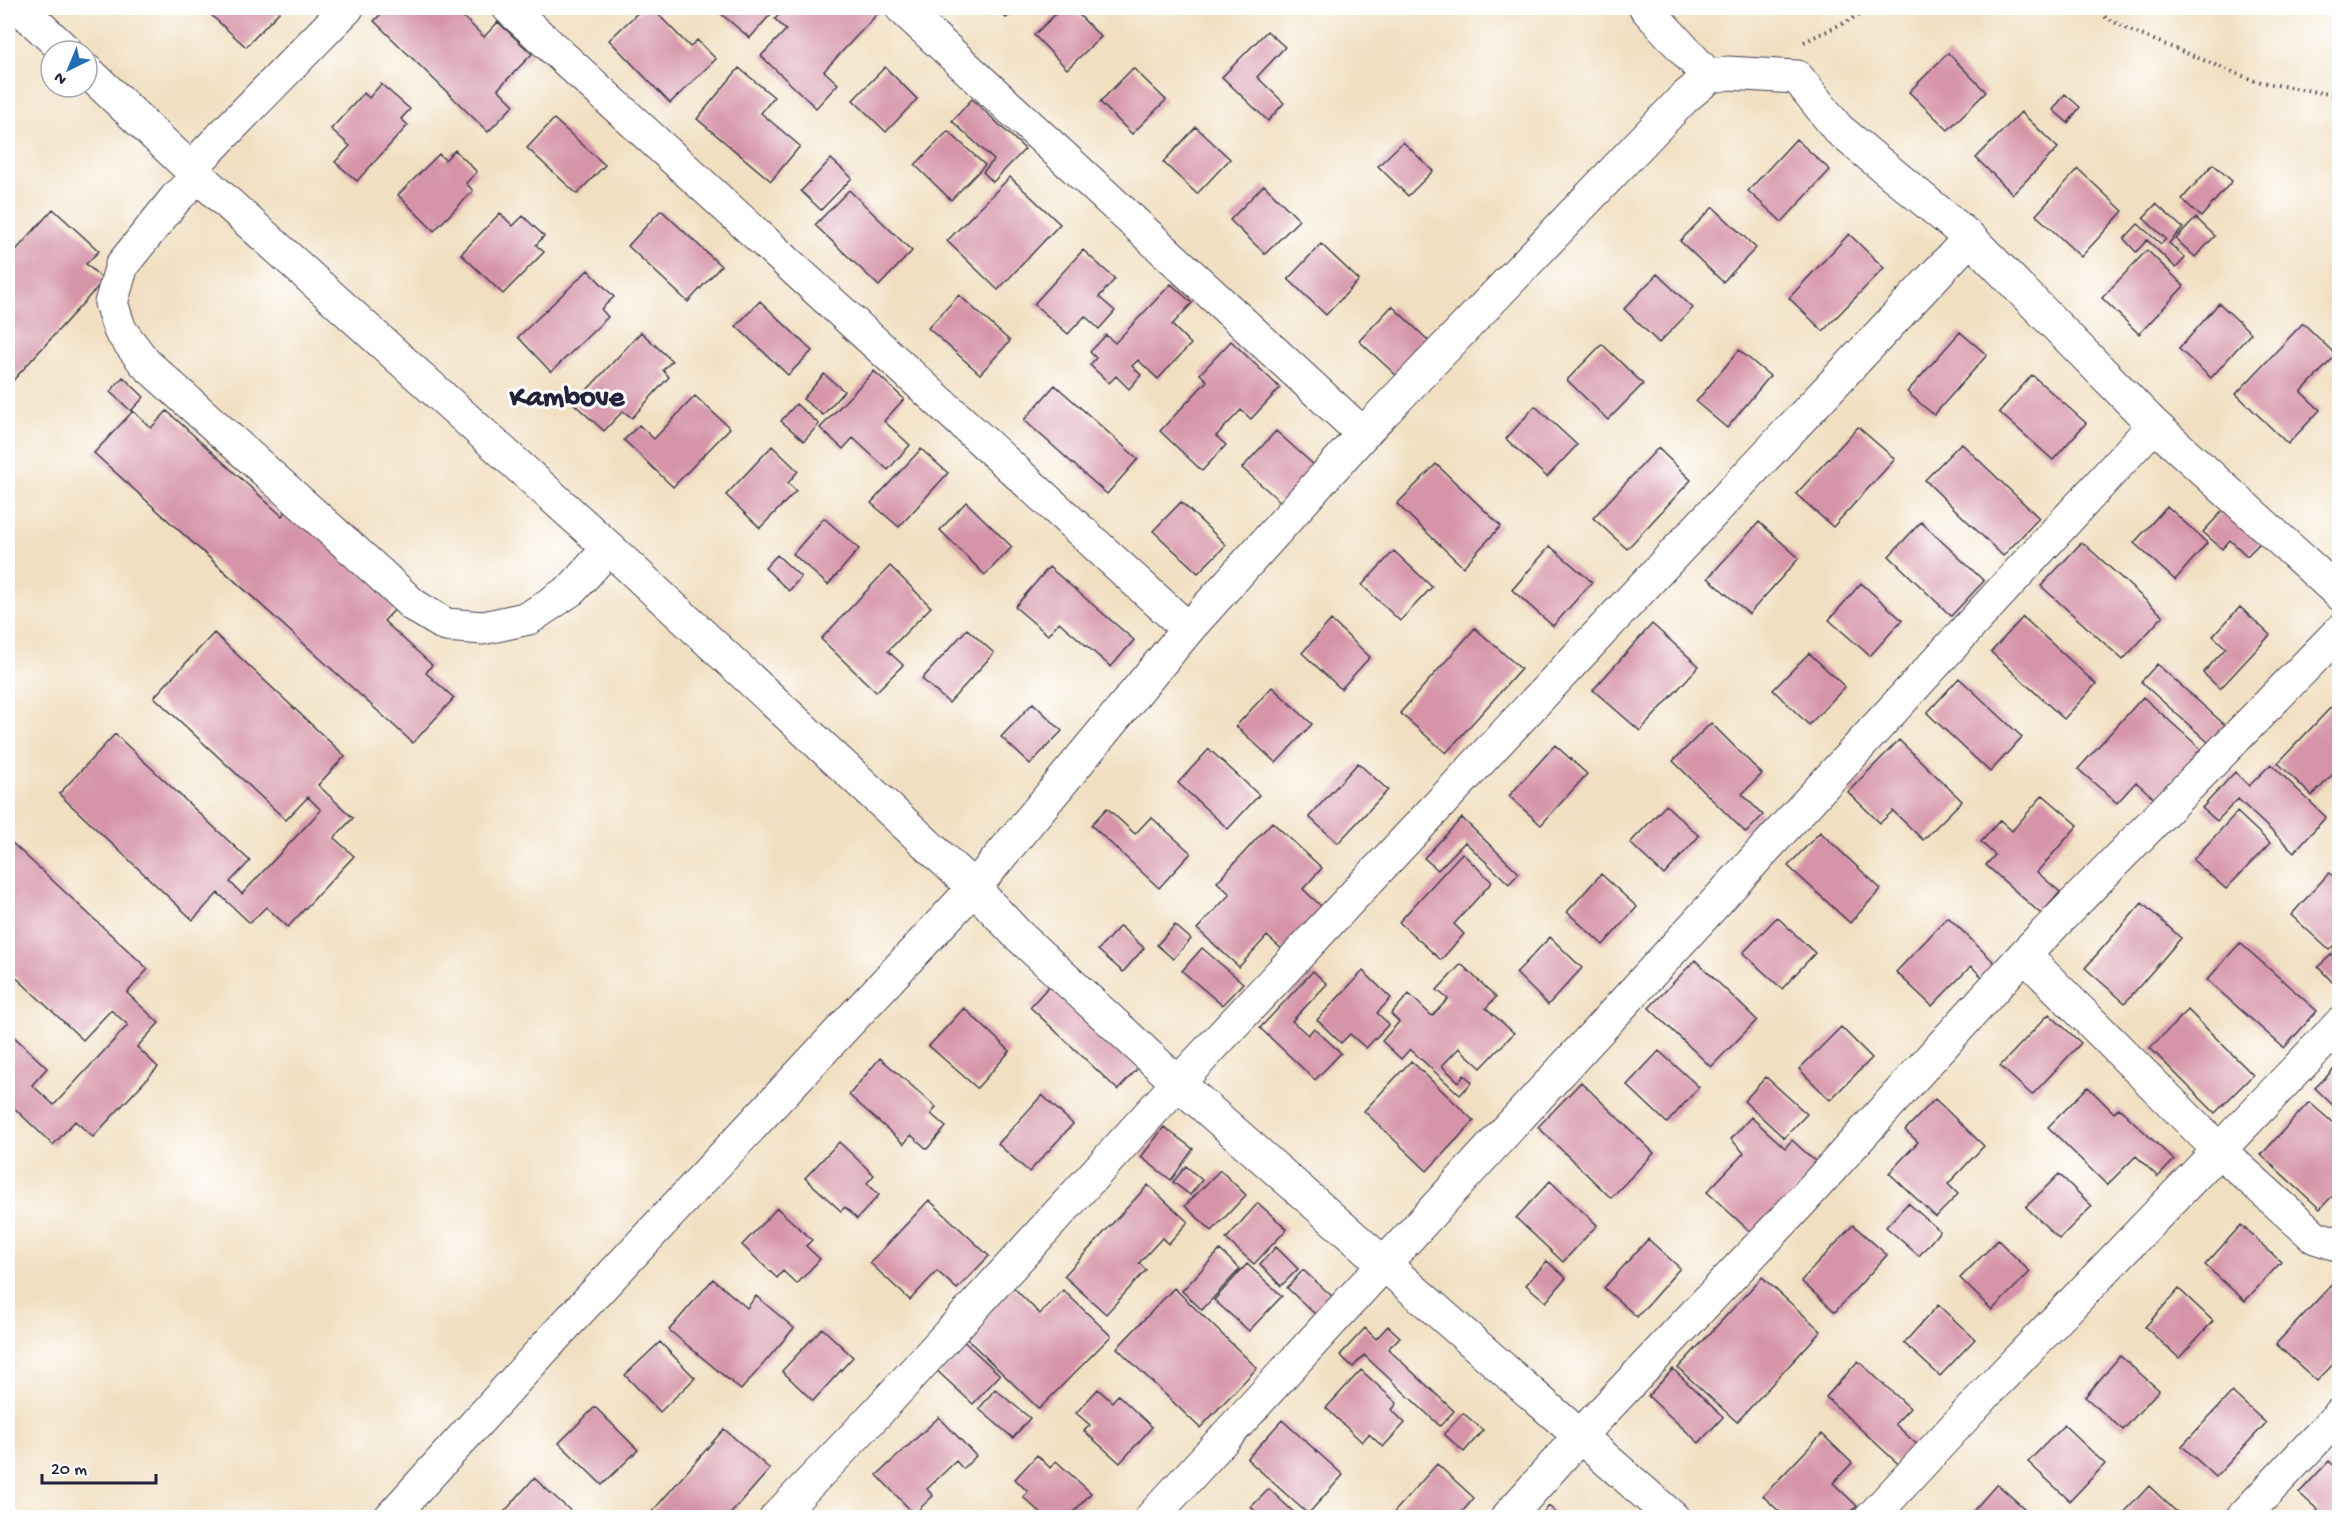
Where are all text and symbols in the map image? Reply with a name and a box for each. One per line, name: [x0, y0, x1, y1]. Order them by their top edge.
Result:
north arrow: [39, 39, 99, 99]
text: N: [50, 67, 71, 88]
district label: Kambove: [509, 382, 626, 417]
scale bar: [42, 1447, 156, 1485]
text: 20 m: [51, 1460, 87, 1481]

